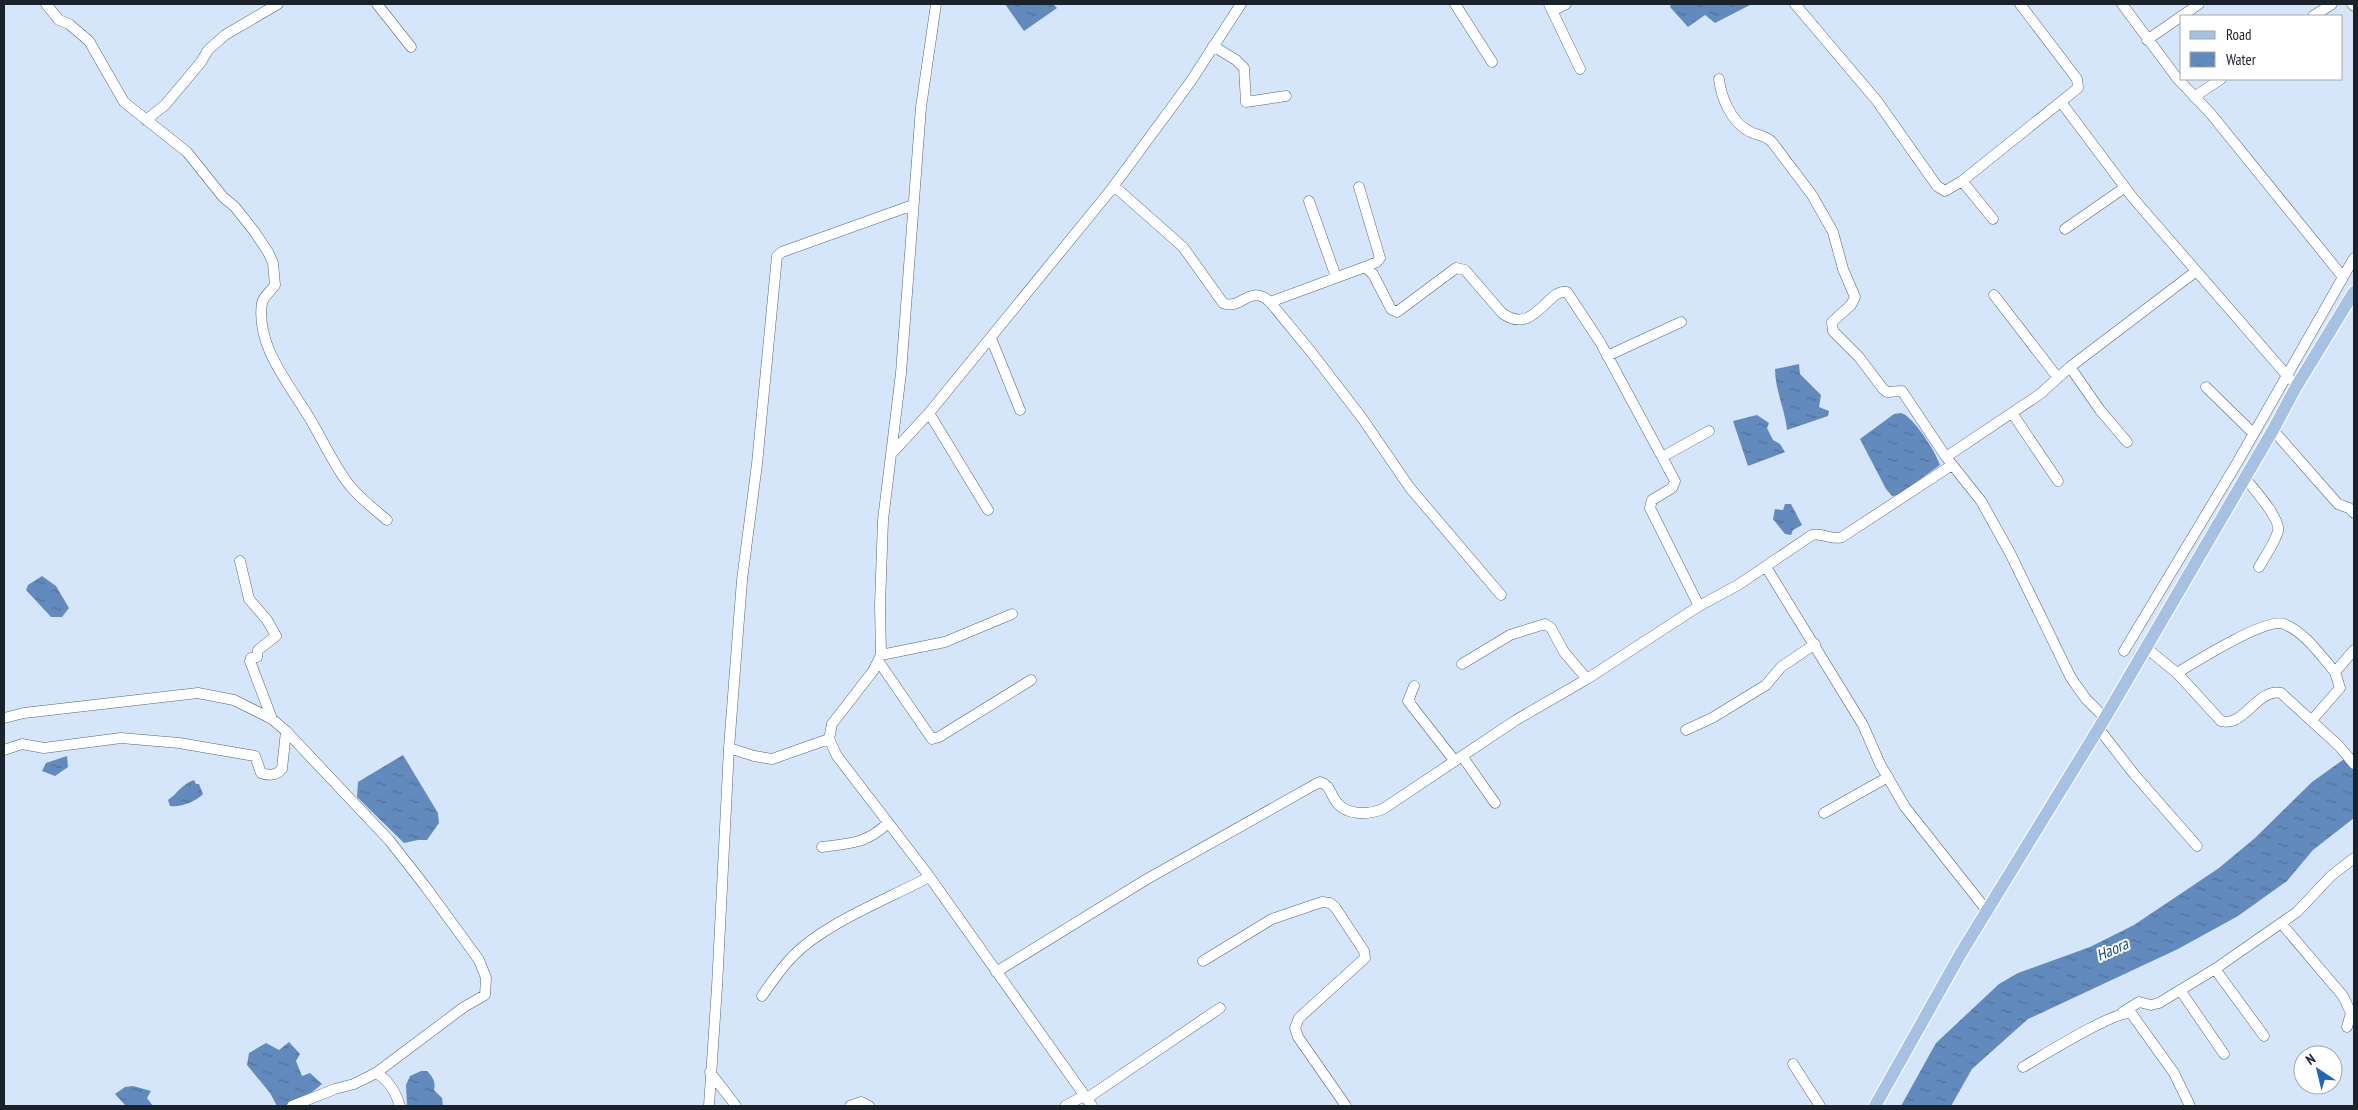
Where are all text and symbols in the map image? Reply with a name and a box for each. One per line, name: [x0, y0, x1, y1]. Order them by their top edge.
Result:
legend: [2180, 15, 2343, 80]
text: Road: [2226, 25, 2252, 44]
text: Water: [2226, 50, 2257, 69]
water label: Haora: [2093, 933, 2132, 965]
north arrow: [2293, 1045, 2343, 1095]
text: N: [2302, 1050, 2319, 1069]

